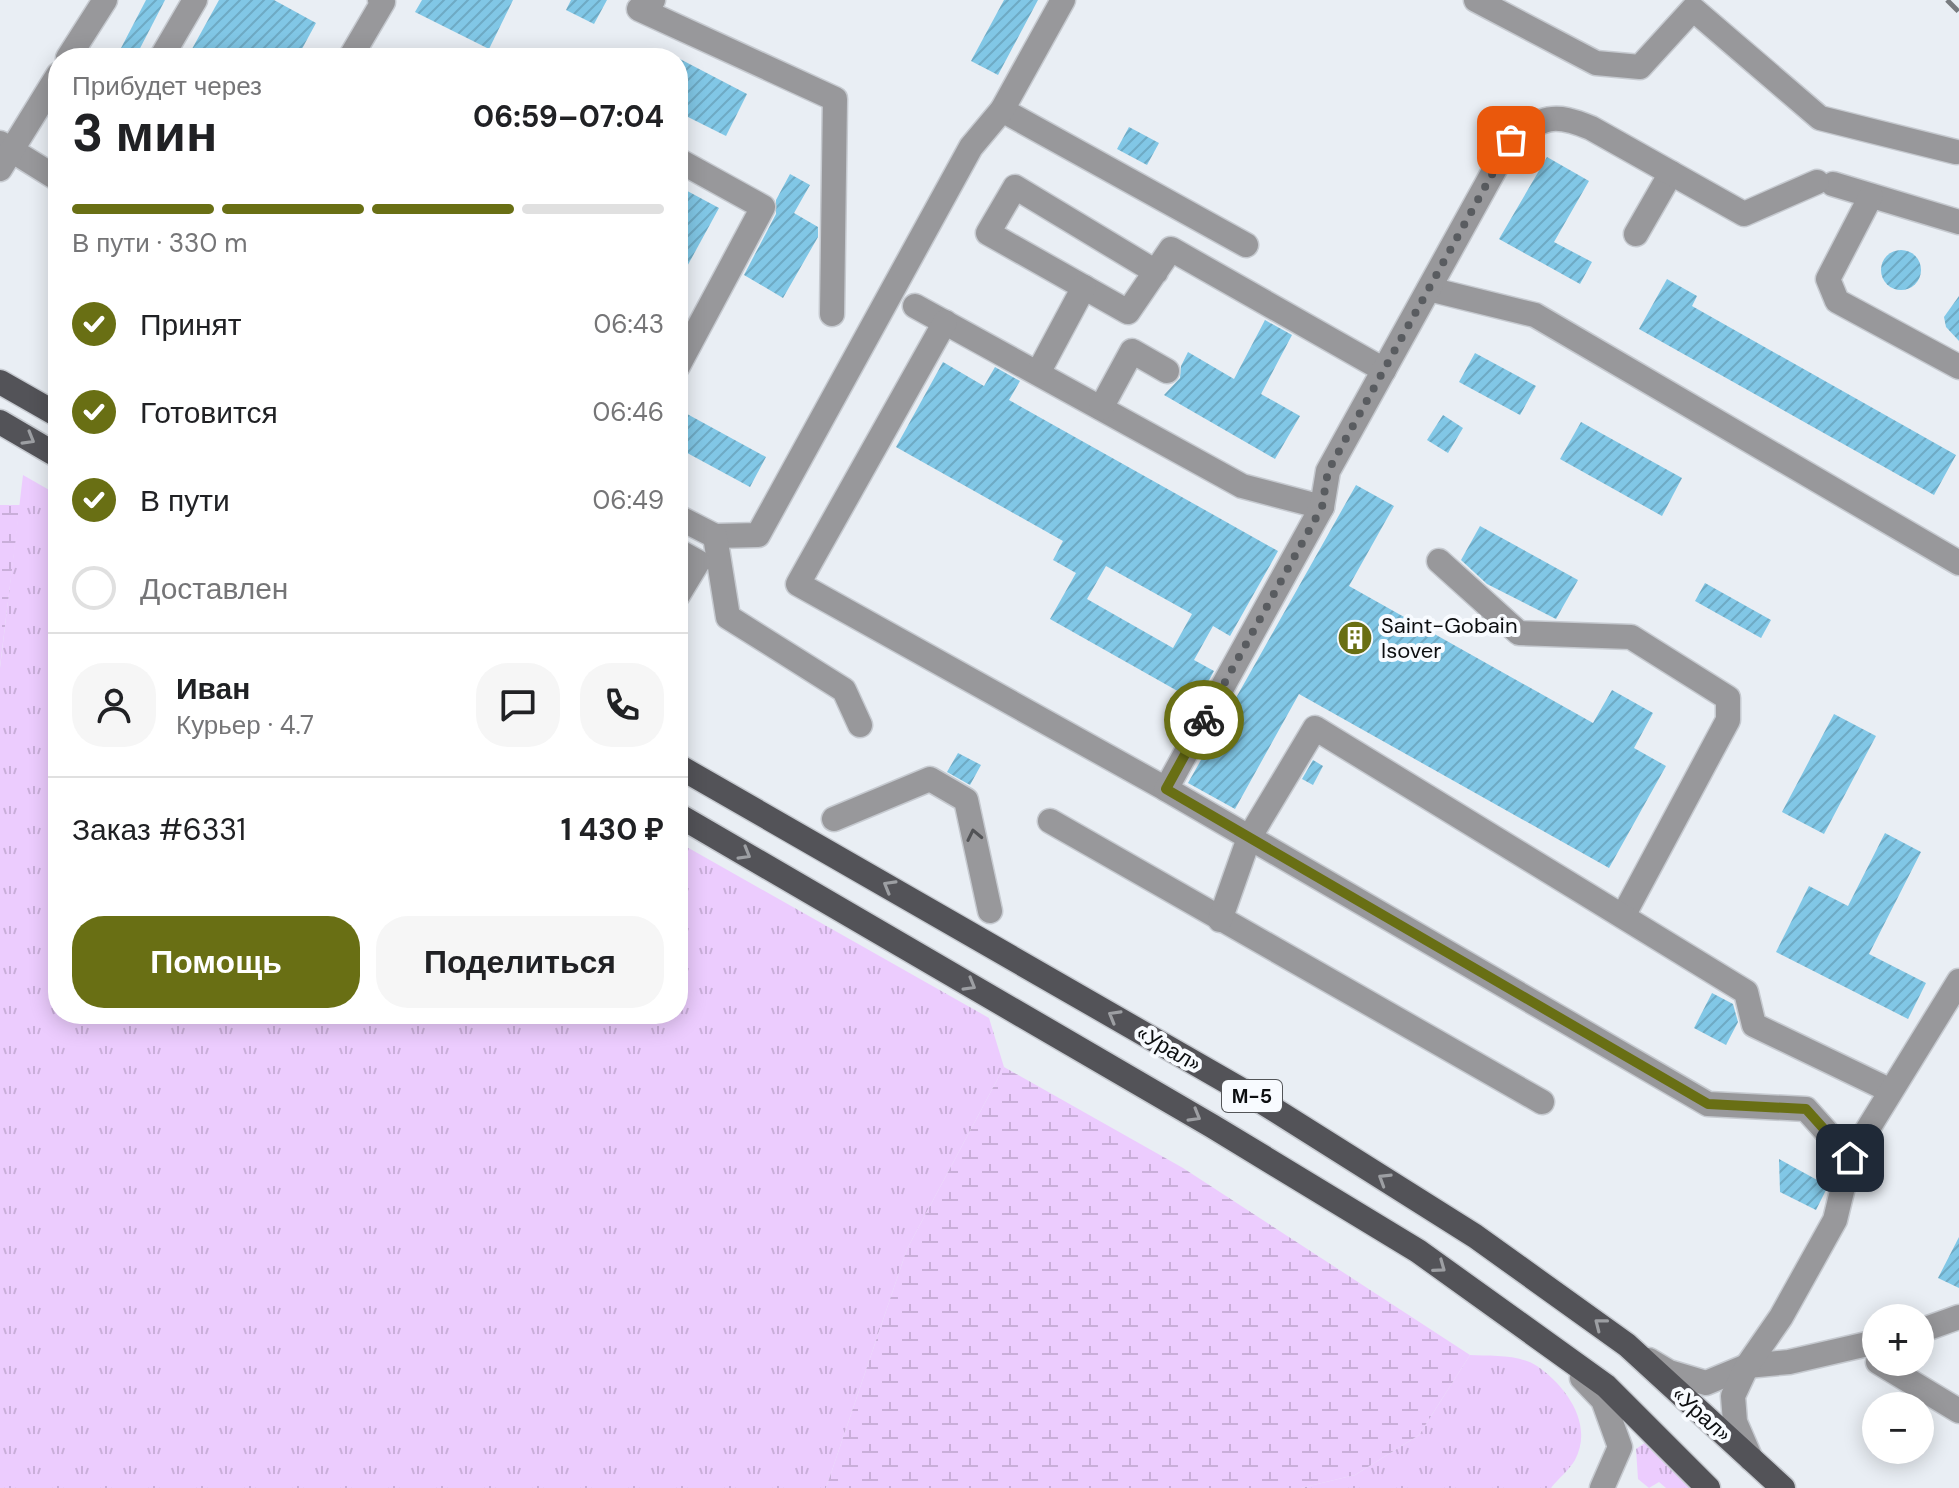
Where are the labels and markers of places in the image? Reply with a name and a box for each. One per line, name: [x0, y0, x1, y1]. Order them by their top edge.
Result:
pin: [1477, 106, 1545, 174]
place label: Saint-Gobain Isover: [1381, 611, 1518, 665]
building icon: Saint-Gobain Isover: [1336, 619, 1374, 657]
pin: [1816, 1124, 1884, 1192]

